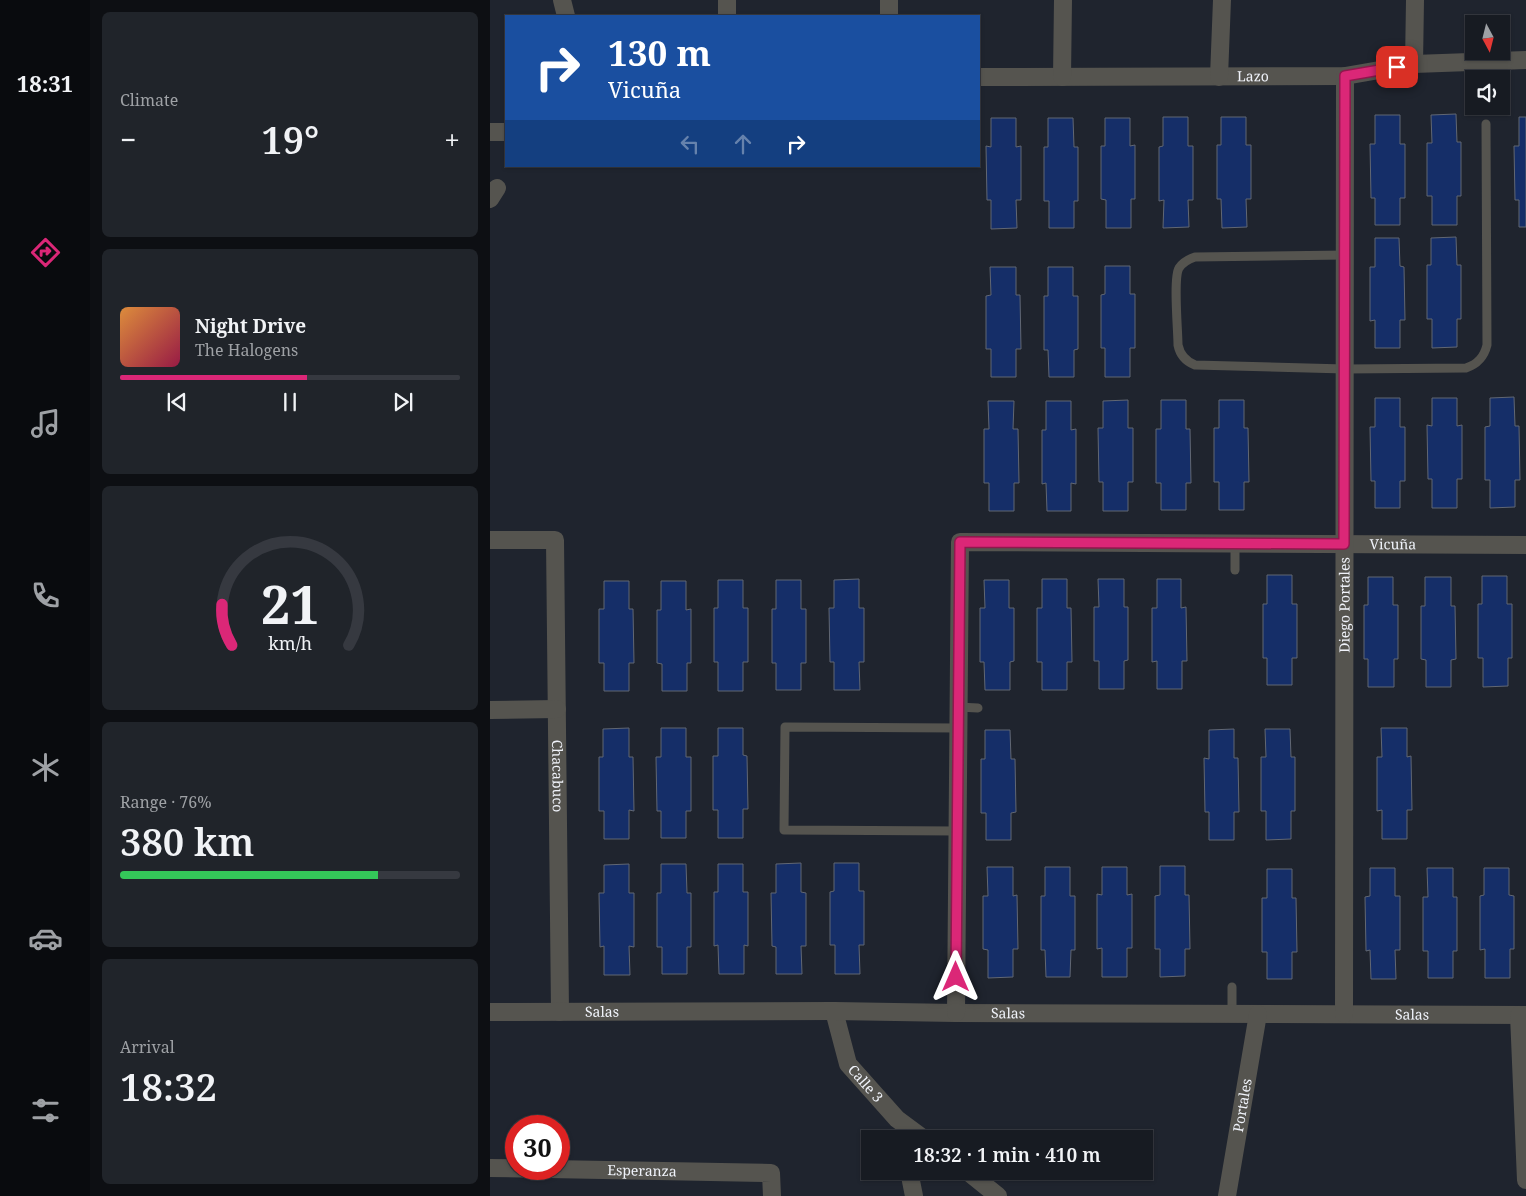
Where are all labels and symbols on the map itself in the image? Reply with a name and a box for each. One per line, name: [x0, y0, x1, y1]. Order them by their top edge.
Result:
north arrow: [1465, 15, 1510, 60]
pin: [1376, 46, 1418, 88]
street label: Lazo: [1237, 66, 1269, 85]
street label: Vicuña: [1370, 534, 1416, 553]
street label: Diego Portales: [1334, 557, 1353, 653]
street label: Chacabuco: [548, 740, 568, 812]
position arrow: [929, 950, 981, 1002]
street label: Salas: [585, 1002, 619, 1021]
street label: Salas: [991, 1003, 1025, 1022]
street label: Salas: [1395, 1005, 1429, 1024]
street label: Calle 3: [844, 1060, 888, 1106]
street label: Portales: [1228, 1077, 1256, 1134]
speed limit sign: 30: [505, 1115, 570, 1180]
street label: Esperanza: [607, 1160, 677, 1180]

